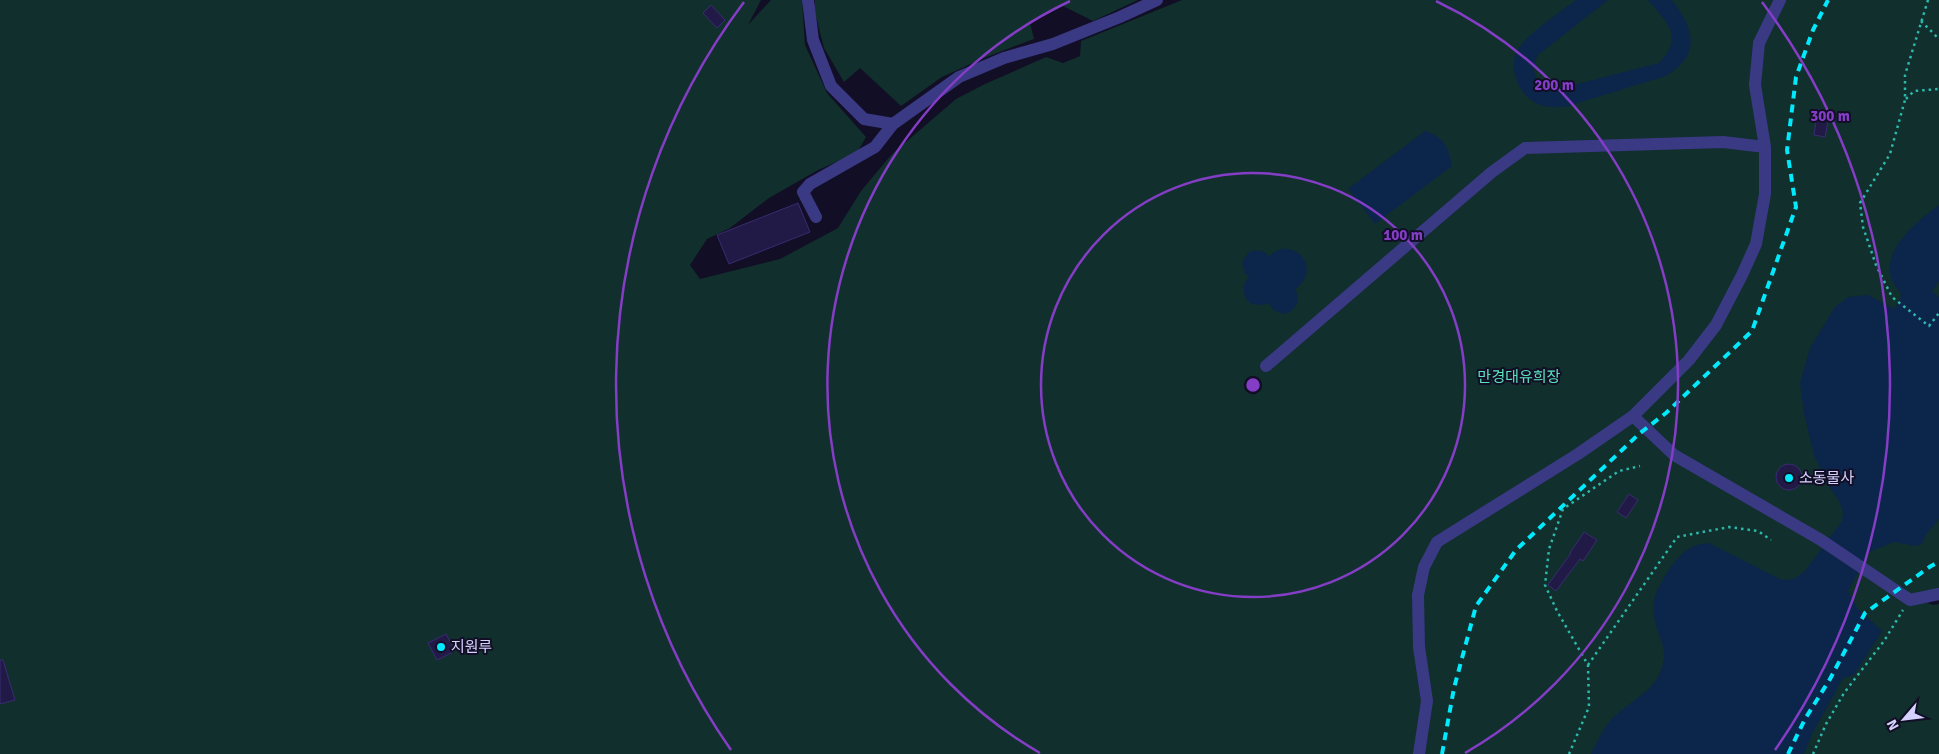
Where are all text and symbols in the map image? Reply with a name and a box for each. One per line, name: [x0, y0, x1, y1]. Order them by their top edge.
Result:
text: 200 m: [1534, 76, 1574, 94]
text: 300 m: [1810, 107, 1850, 125]
text: 100 m: [1383, 226, 1423, 244]
park label: 만경대유희장: [1478, 368, 1561, 386]
centre of rings: [1244, 376, 1262, 394]
place label: 소동물사: [1799, 469, 1854, 487]
marker: 소동물사: [1783, 472, 1795, 484]
place label: 지원루: [451, 638, 492, 656]
marker: 지원루: [435, 641, 447, 653]
north arrow: [1879, 694, 1929, 744]
text: N: [1883, 717, 1903, 733]

